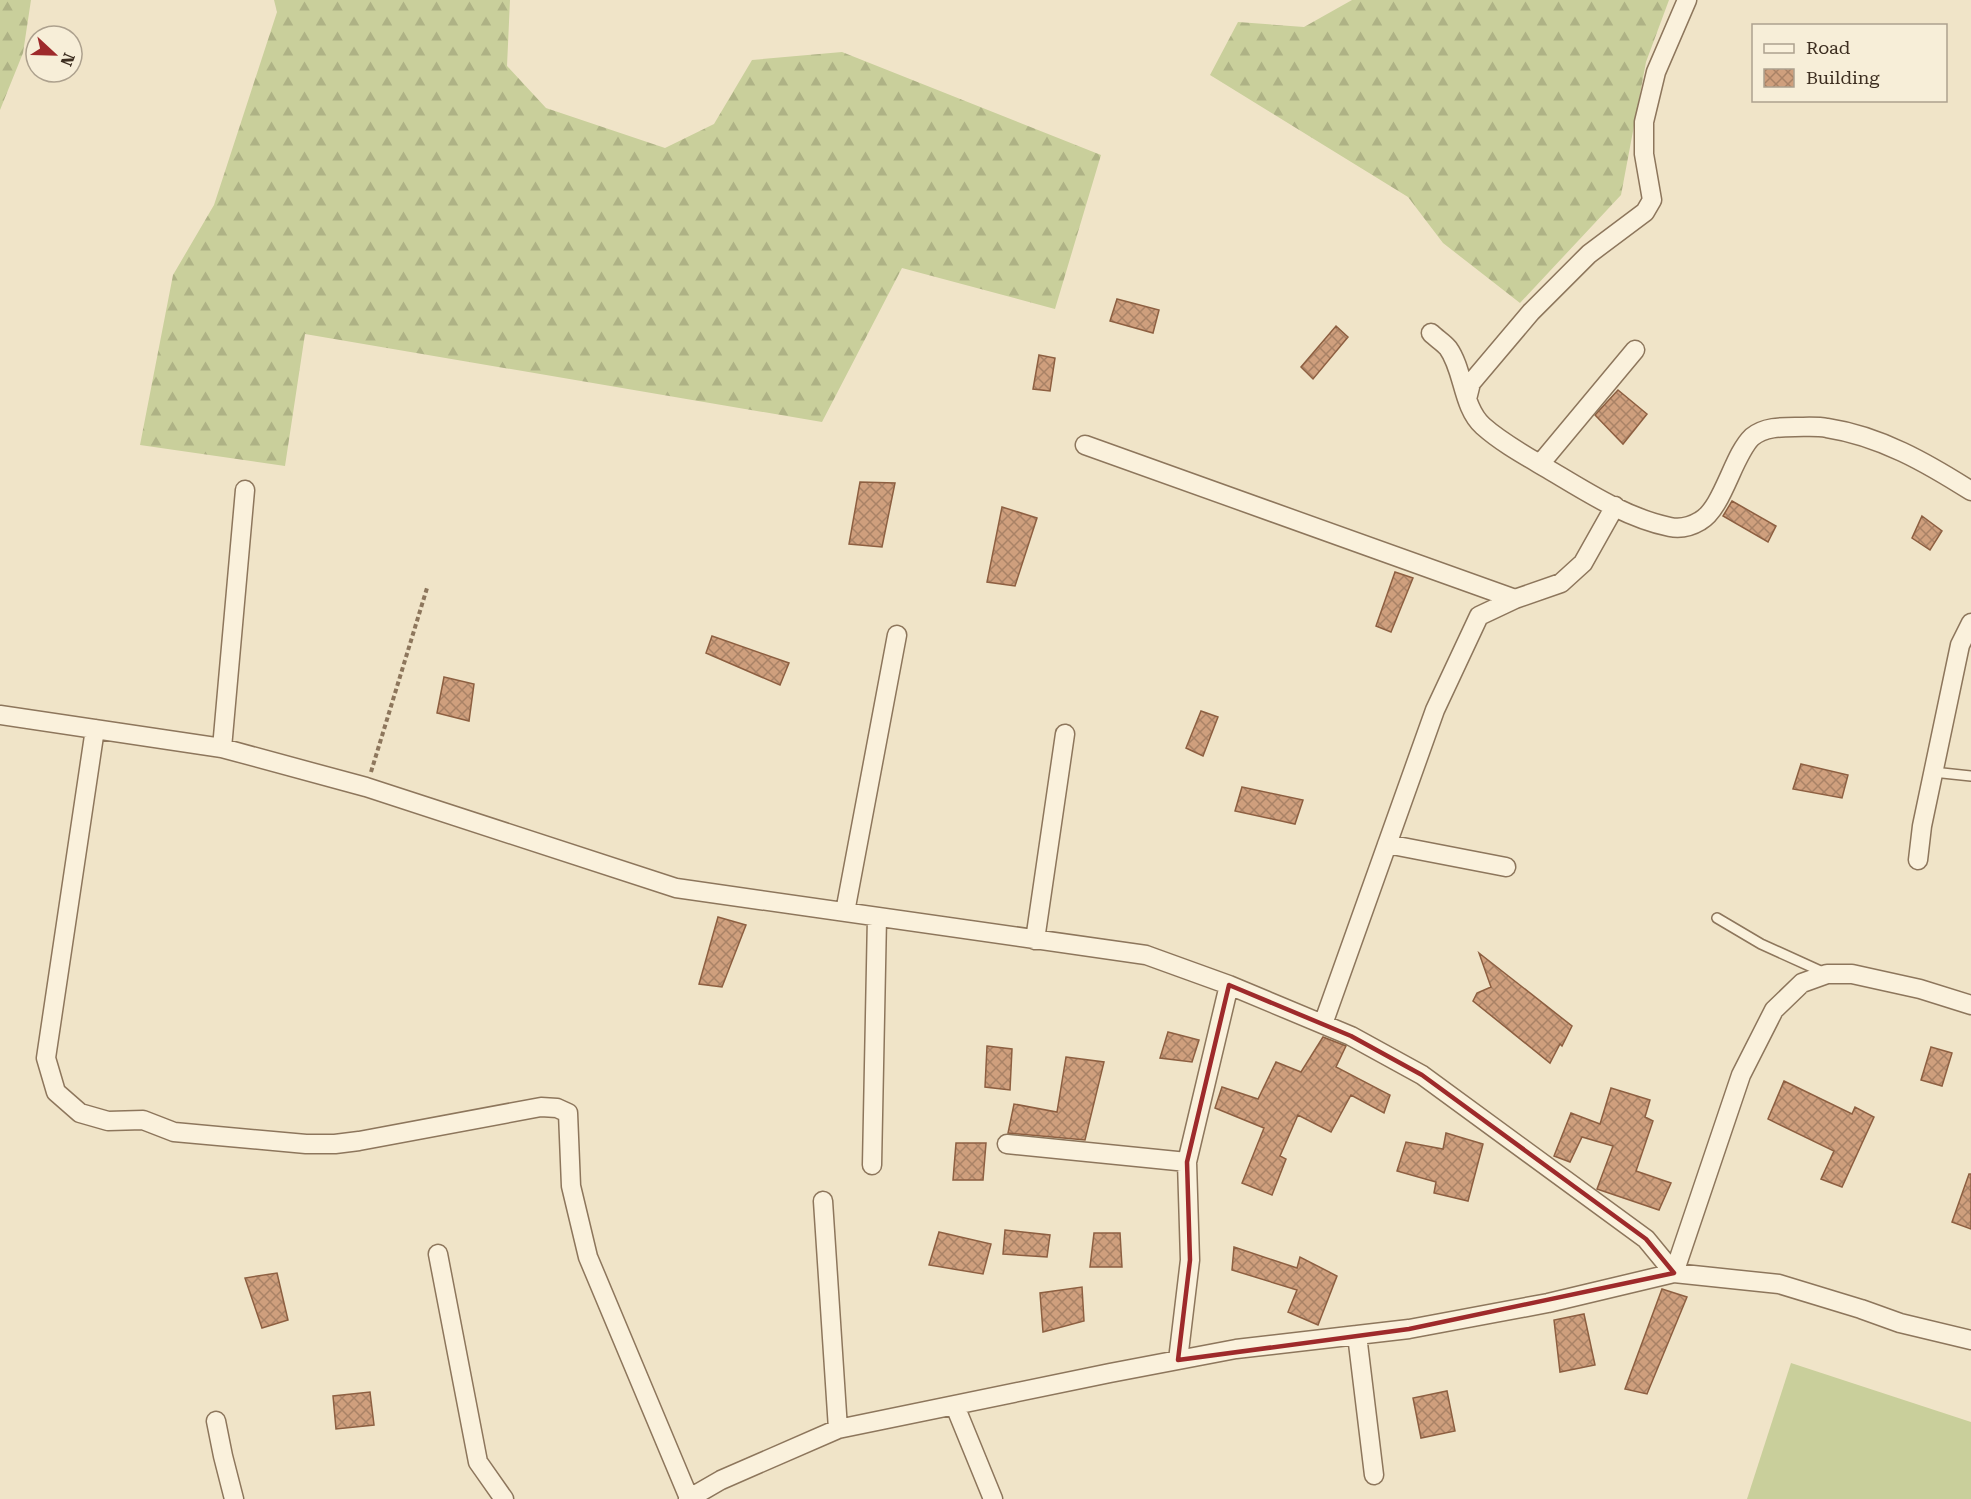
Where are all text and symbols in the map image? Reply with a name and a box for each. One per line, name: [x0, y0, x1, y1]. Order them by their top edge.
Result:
north arrow: [24, 24, 84, 84]
legend: [1752, 24, 1947, 102]
text: Road: [1806, 37, 1851, 58]
text: N: [56, 50, 79, 69]
text: Building: [1806, 67, 1880, 88]

